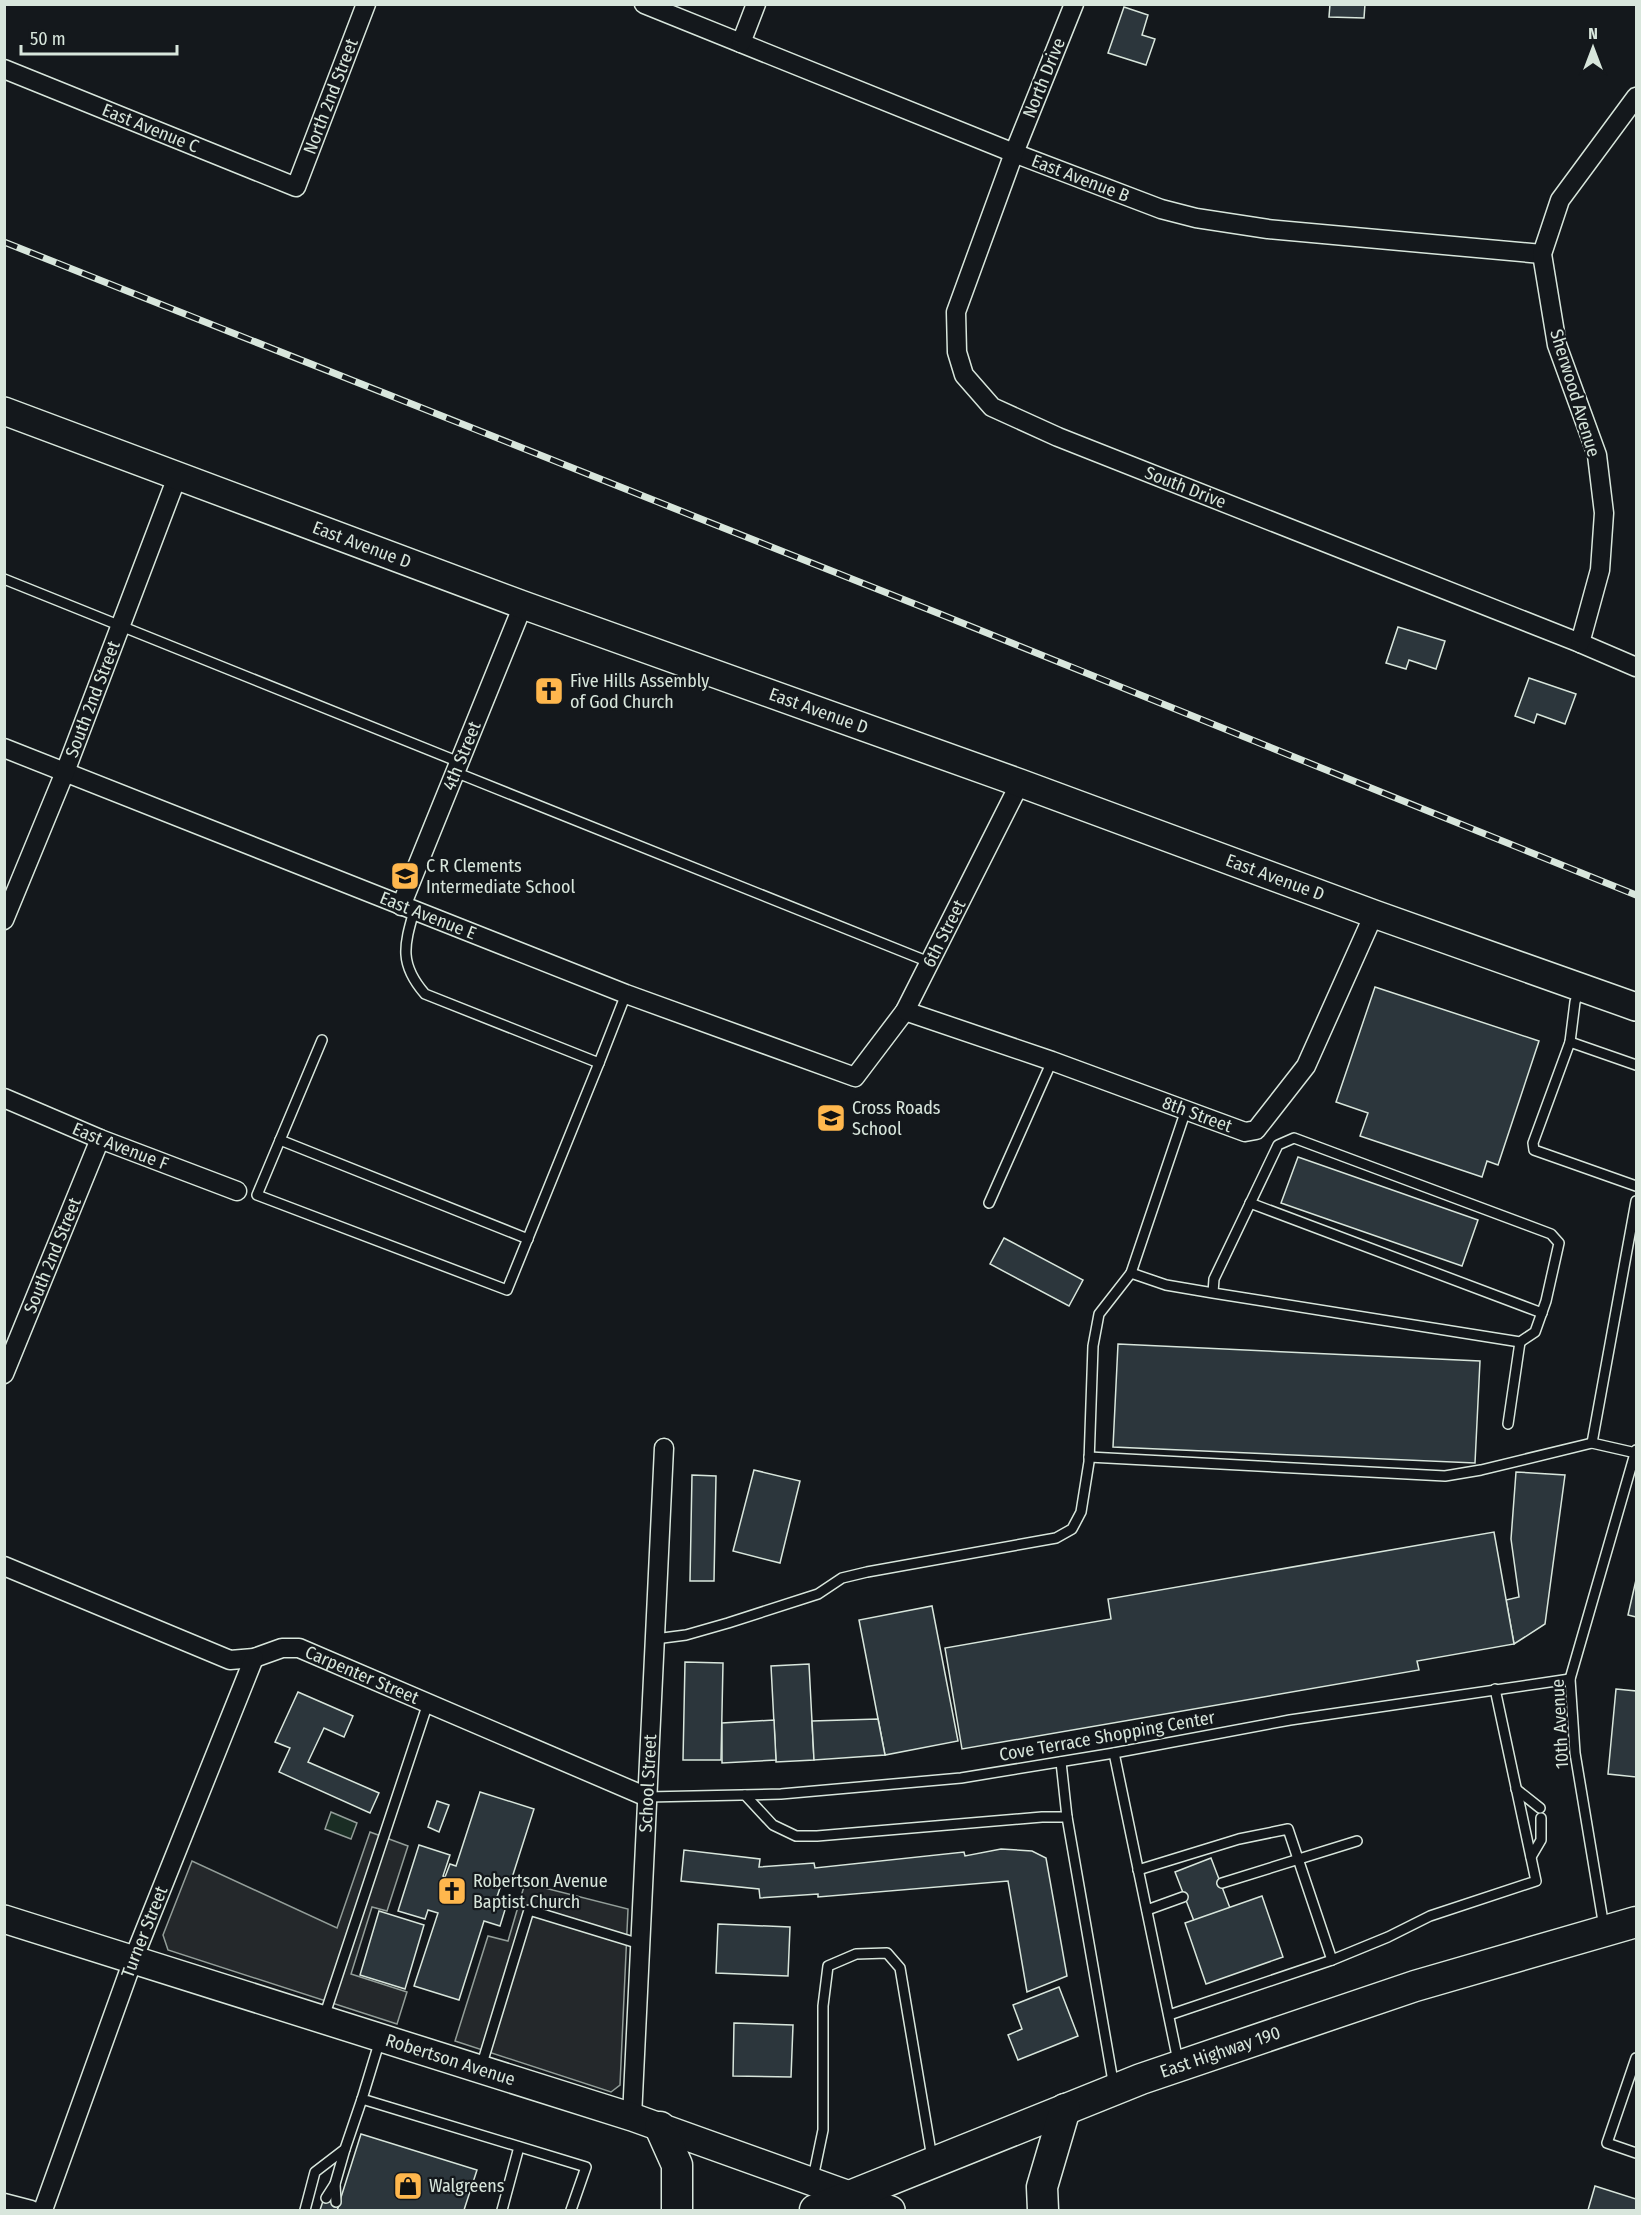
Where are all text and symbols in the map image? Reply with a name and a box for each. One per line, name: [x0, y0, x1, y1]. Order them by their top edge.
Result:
scale bar: [21, 18, 177, 56]
north arrow: [1563, 18, 1623, 78]
text: N: [1588, 24, 1598, 43]
text: 50 m: [30, 28, 66, 50]
street label: North 2nd Street: [299, 35, 363, 157]
street label: North Drive: [1018, 35, 1070, 121]
street label: East Avenue C: [99, 99, 202, 158]
street label: East Avenue B: [1028, 150, 1133, 207]
street label: Sherwood Avenue: [1545, 327, 1605, 460]
street label: South Drive: [1142, 461, 1229, 513]
street label: East Avenue D: [309, 516, 414, 573]
street label: South 2nd Street: [61, 638, 125, 761]
place label: Five Hills Assembly of God Church: [570, 670, 709, 713]
church icon: Five Hills Assembly of God Church: [533, 675, 565, 707]
street label: East Avenue D: [766, 683, 871, 739]
street label: 4th Street: [438, 718, 486, 794]
street label: East Avenue D: [1223, 849, 1328, 906]
place label: C R Clements Intermediate School: [426, 855, 576, 898]
school or university icon: C R Clements Intermediate School: [389, 860, 421, 892]
street label: East Avenue E: [377, 887, 479, 945]
street label: 6th Street: [918, 896, 970, 971]
street label: 8th Street: [1159, 1092, 1235, 1137]
place label: Cross Roads School: [852, 1097, 941, 1140]
school or university icon: Cross Roads School: [815, 1102, 847, 1134]
street label: East Avenue F: [69, 1118, 171, 1175]
street label: South 2nd Street: [19, 1194, 86, 1317]
street label: Carpenter Street: [302, 1641, 422, 1709]
street label: 10th Avenue: [1547, 1678, 1573, 1770]
street label: Cove Terrace Shopping Center: [998, 1706, 1217, 1766]
street label: School Street: [635, 1734, 661, 1833]
place label: Robertson Avenue Baptist Church: [473, 1870, 608, 1913]
church icon: Robertson Avenue Baptist Church: [436, 1875, 468, 1907]
street label: Turner Street: [117, 1883, 172, 1981]
street label: East Highway 190: [1157, 2021, 1283, 2083]
street label: Robertson Avenue: [383, 2029, 518, 2091]
shop icon: Walgreens: [392, 2170, 424, 2202]
place label: Walgreens: [429, 2175, 505, 2197]

